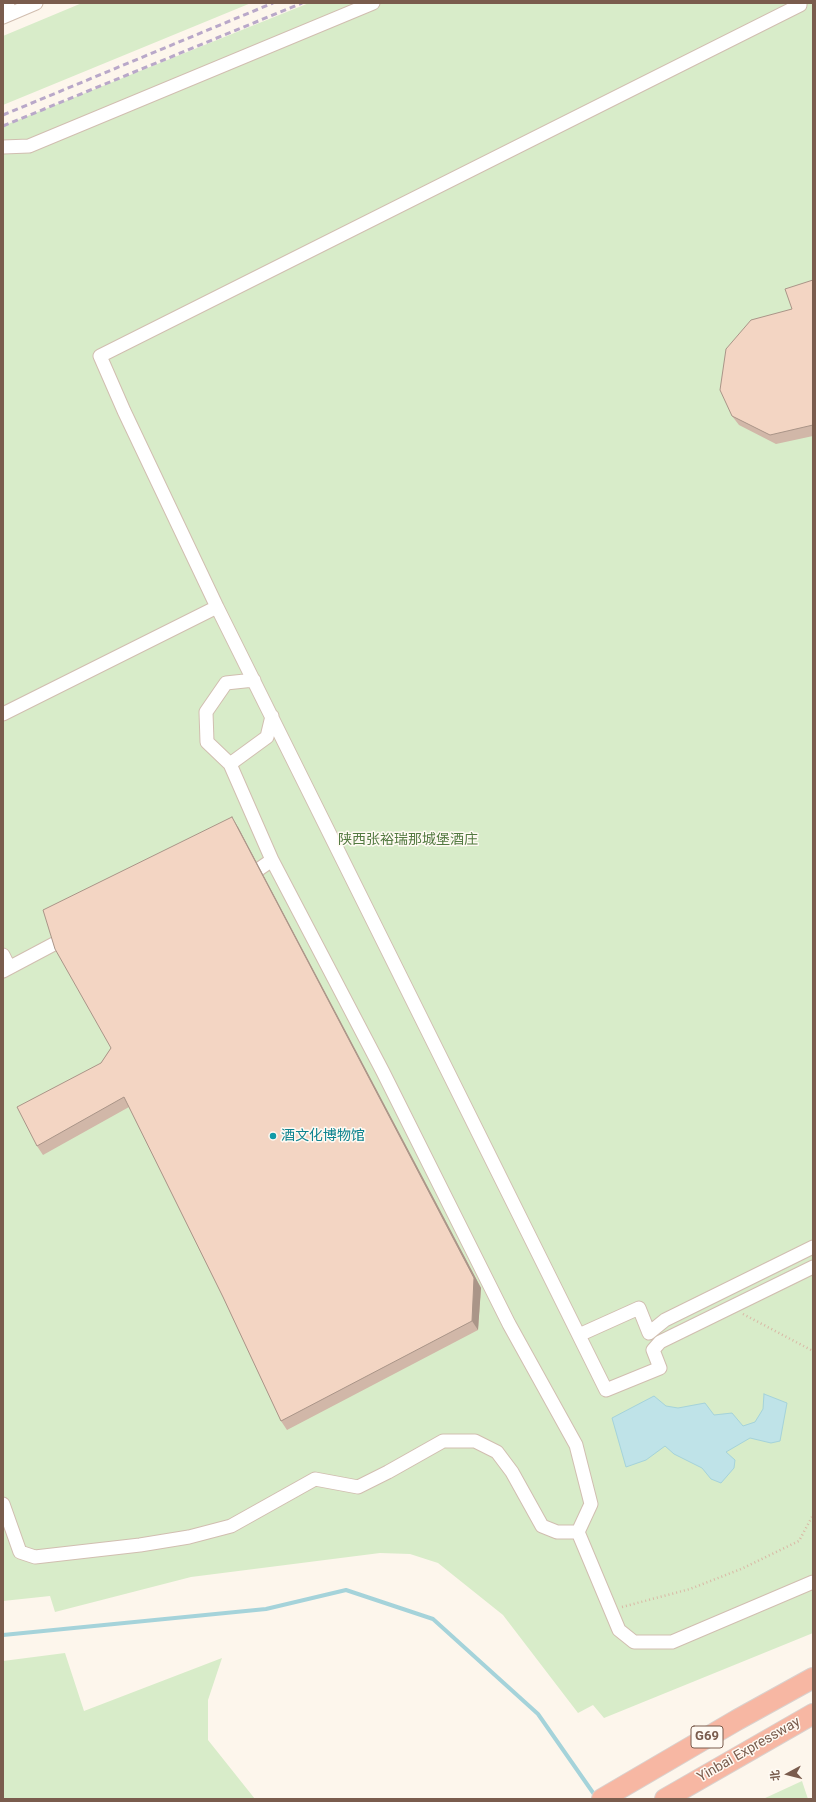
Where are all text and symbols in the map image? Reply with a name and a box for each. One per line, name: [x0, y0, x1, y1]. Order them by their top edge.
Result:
park label: 陕西张裕瑞那城堡酒庄: [338, 832, 478, 848]
place label: 酒文化博物馆: [281, 1128, 365, 1144]
marker: 酒文化博物馆: [268, 1131, 278, 1141]
street label: Yinbai Expressway: [695, 1714, 803, 1786]
road number: G69: [691, 1726, 723, 1748]
north arrow: [768, 1754, 808, 1794]
text: 北: [768, 1769, 783, 1782]

